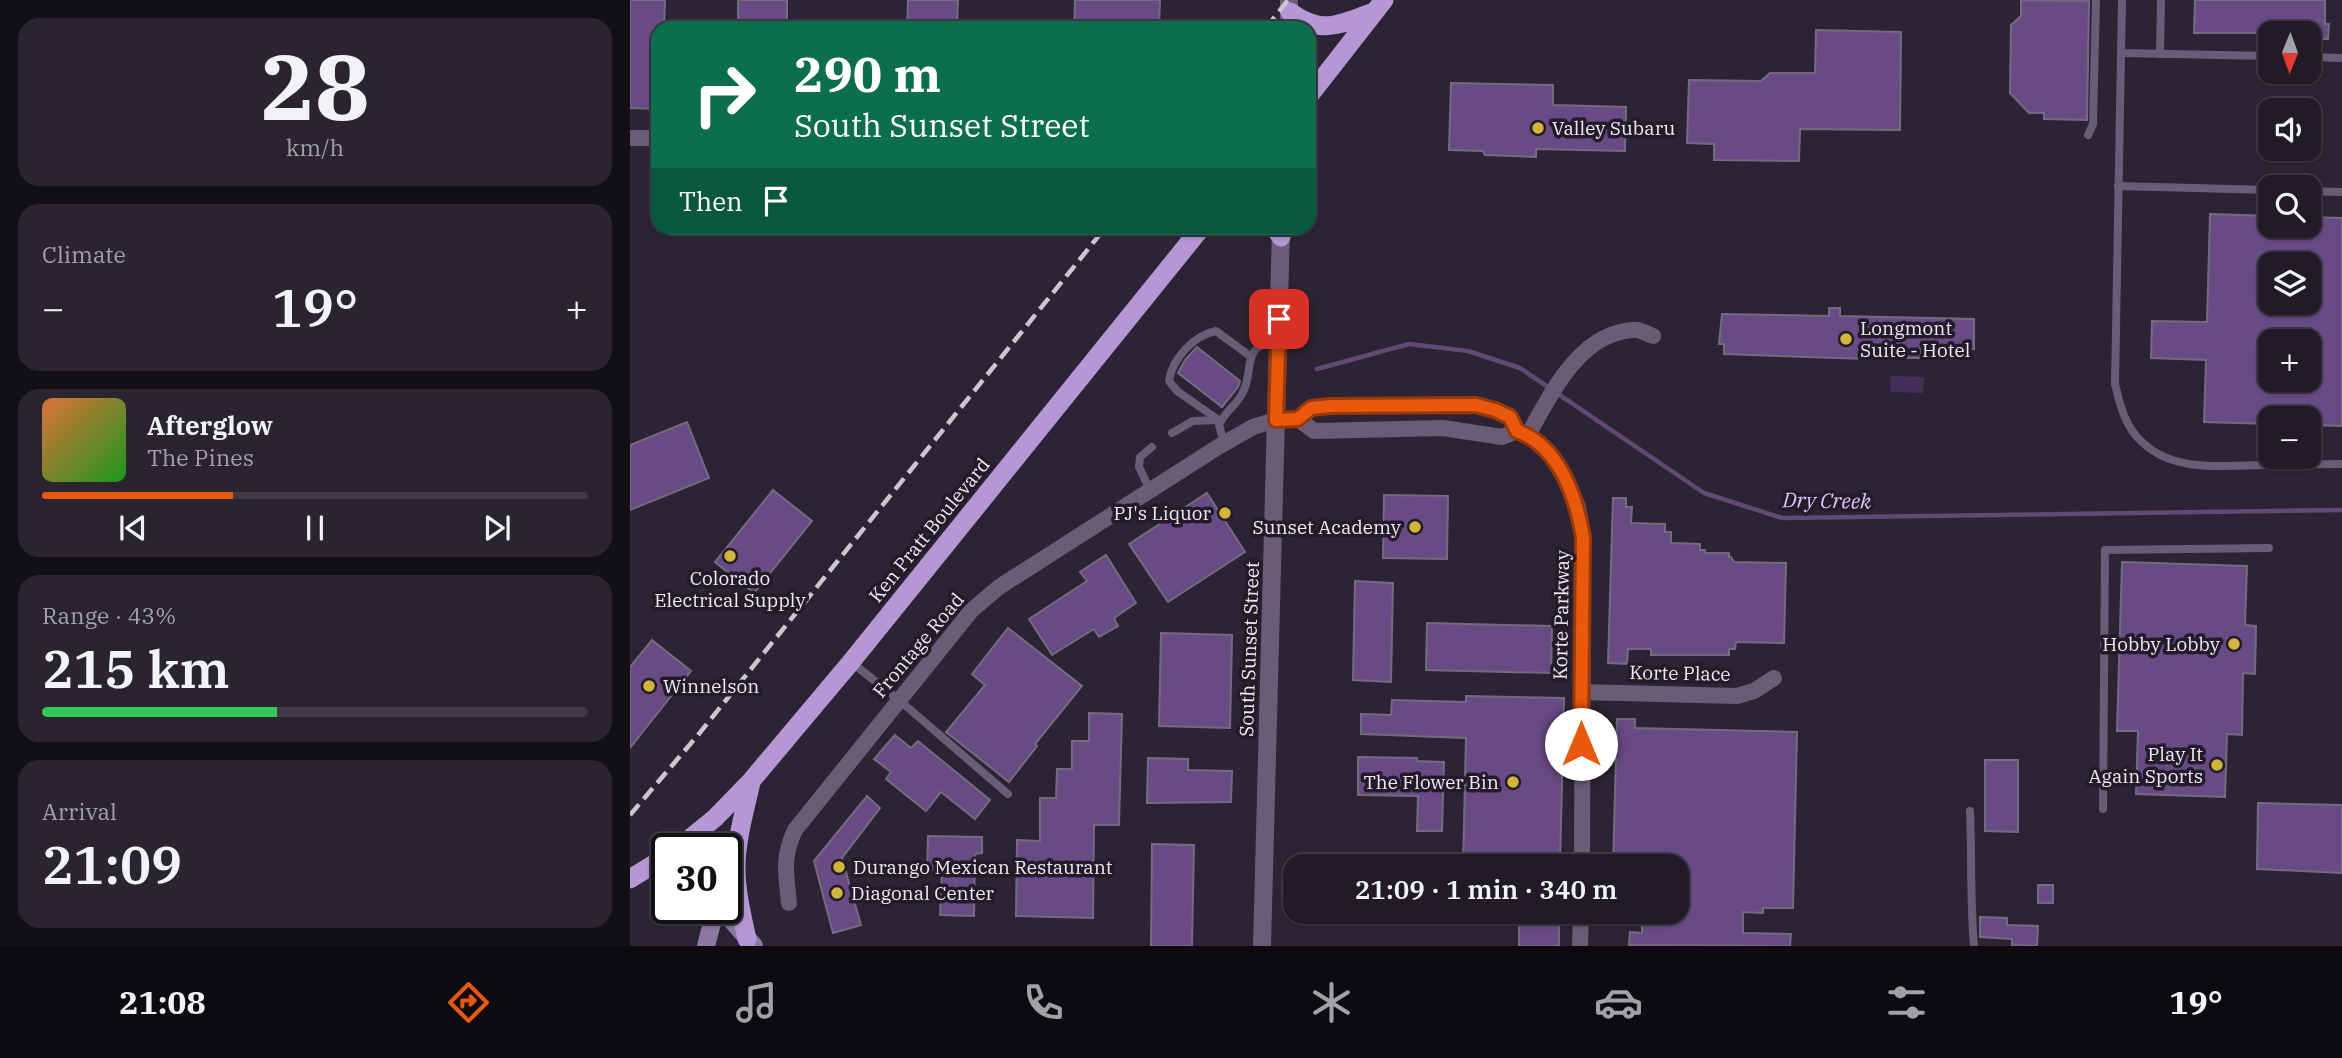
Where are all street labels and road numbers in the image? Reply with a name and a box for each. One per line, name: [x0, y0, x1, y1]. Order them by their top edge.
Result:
street label: Ken Pratt Boulevard: [863, 453, 995, 607]
street label: Korte Parkway: [1548, 549, 1574, 680]
street label: South Sunset Street: [1234, 561, 1264, 737]
street label: Frontage Road: [867, 588, 969, 702]
street label: Korte Place: [1629, 660, 1731, 686]

